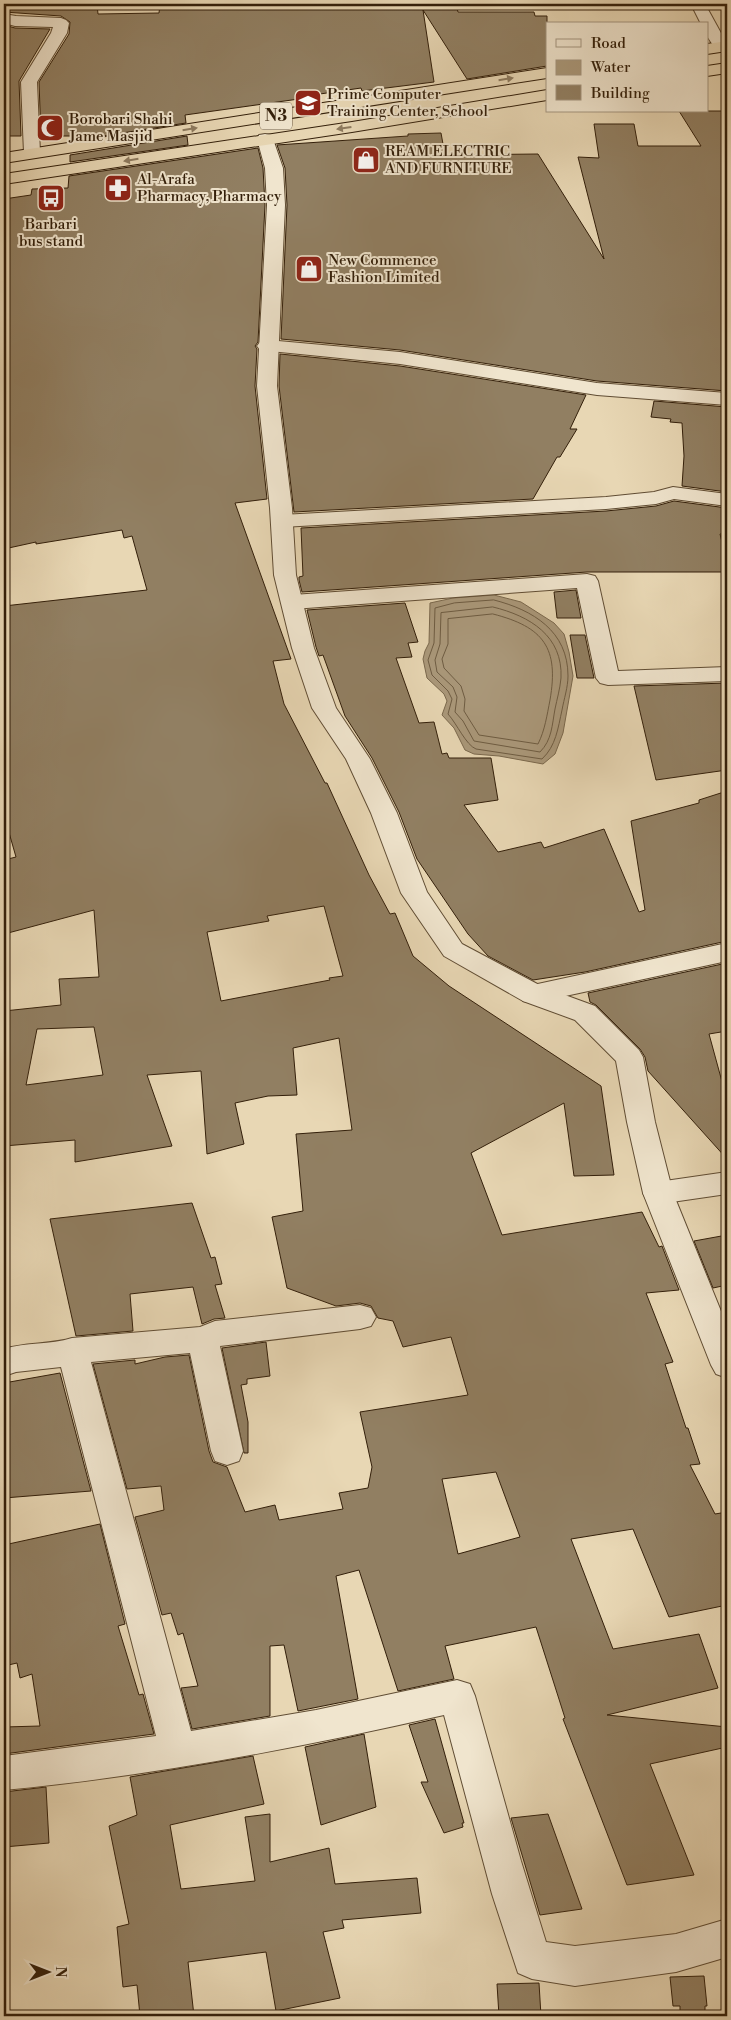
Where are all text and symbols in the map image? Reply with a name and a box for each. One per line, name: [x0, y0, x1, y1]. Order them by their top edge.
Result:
legend: [546, 22, 708, 112]
text: Road: [591, 34, 626, 53]
text: Water: [590, 58, 631, 77]
one-way arrow: [499, 75, 515, 83]
text: Building: [590, 84, 650, 103]
place label: Prime Computer Training Center, School: [327, 85, 489, 121]
school or university icon: Prime Computer Training Center, School: [293, 88, 323, 118]
road number: N3: [260, 102, 292, 130]
place label: Borobari Shahi Jame Masjid: [68, 110, 173, 146]
mosque icon: Borobari Shahi Jame Masjid: [35, 113, 65, 143]
one-way arrow: [335, 124, 351, 132]
one-way arrow: [183, 125, 199, 133]
place label: REAM ELECTRIC AND FURNITURE: [384, 142, 512, 178]
shop icon: REAM ELECTRIC AND FURNITURE: [351, 145, 381, 175]
one-way arrow: [123, 156, 139, 164]
place label: Al-Arafa Pharmacy, Pharmacy: [136, 170, 282, 206]
pharmacy icon: Al-Arafa Pharmacy, Pharmacy: [103, 173, 133, 203]
bus stop icon: Barbari bus stand: [36, 183, 66, 213]
place label: Barbari bus stand: [19, 215, 83, 251]
place label: New Commence Fashion Limited: [328, 251, 440, 287]
shop icon: New Commence Fashion Limited: [294, 254, 324, 284]
north arrow: [22, 1948, 72, 1998]
text: N: [51, 1966, 69, 1978]

